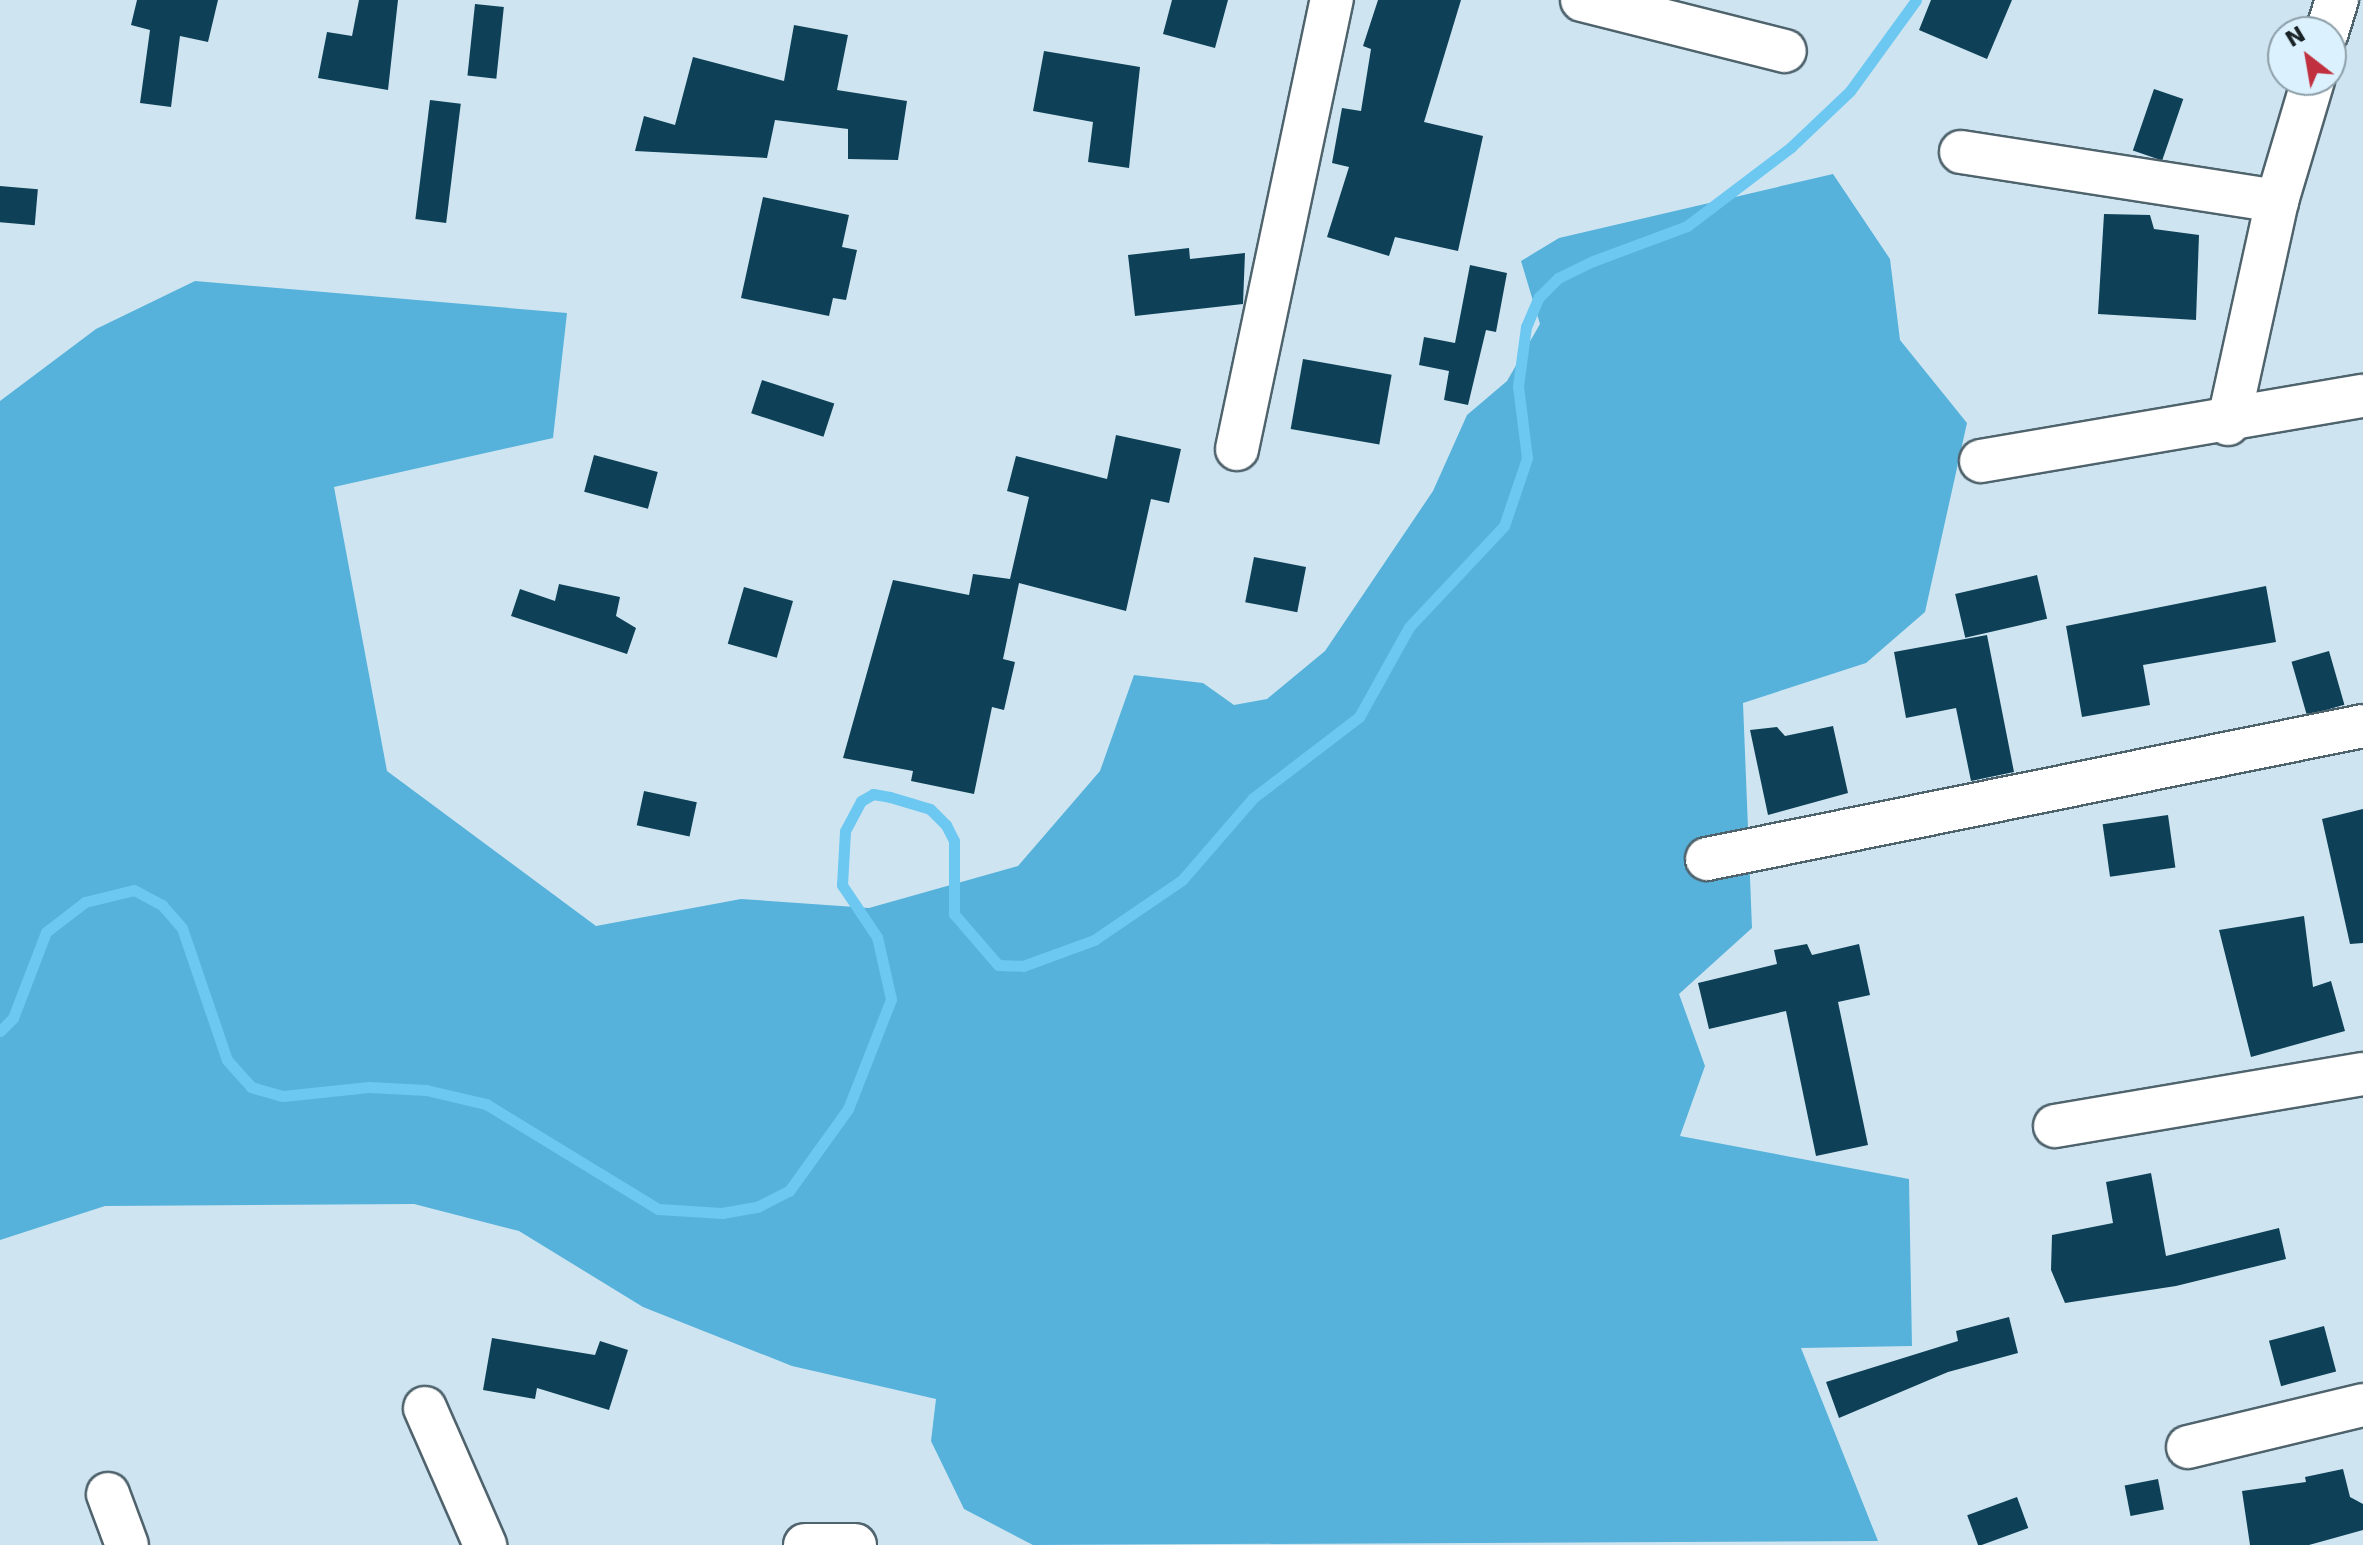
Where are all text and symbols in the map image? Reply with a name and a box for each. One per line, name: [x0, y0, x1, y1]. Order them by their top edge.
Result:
north arrow: [2267, 16, 2347, 96]
text: N: [2281, 21, 2310, 52]

